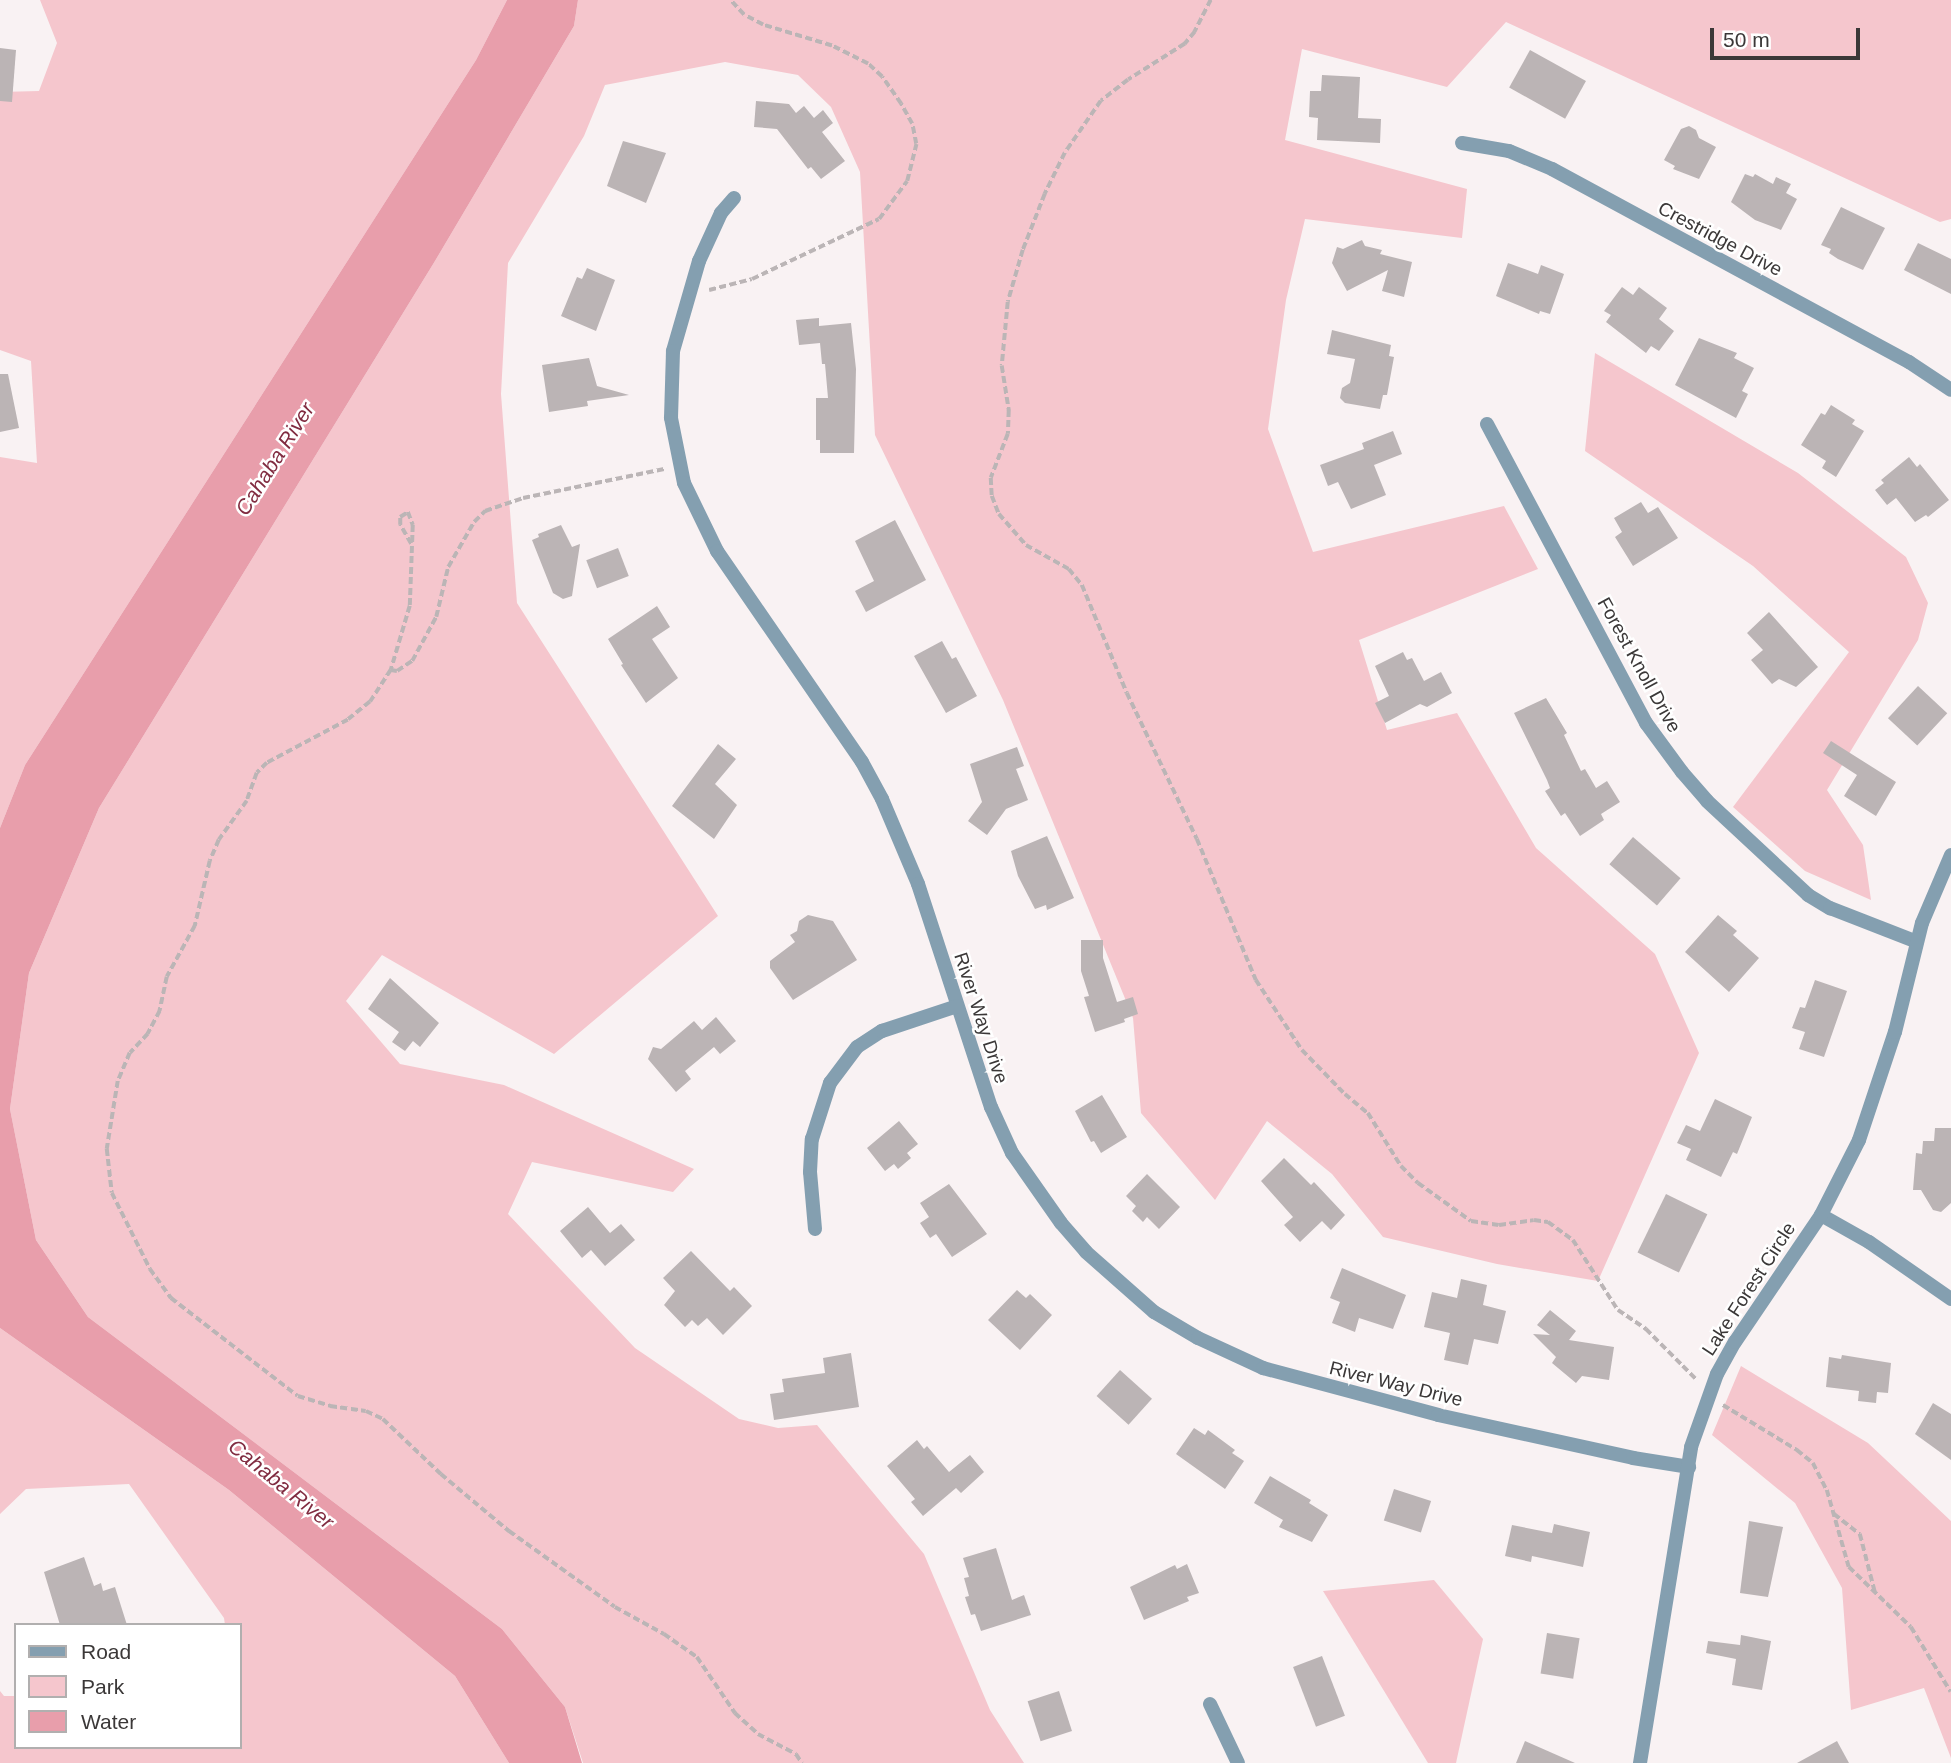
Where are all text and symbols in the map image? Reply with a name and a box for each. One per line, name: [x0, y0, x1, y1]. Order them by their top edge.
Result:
scale bar: [1713, 14, 1864, 58]
text: 50 m: [1723, 28, 1770, 51]
street label: Crestridge Drive: [1654, 197, 1786, 281]
water label: Cahaba River: [230, 398, 320, 520]
street label: Forest Knoll Drive: [1592, 593, 1686, 737]
street label: River Way Drive: [949, 950, 1013, 1086]
street label: Lake Forest Circle: [1697, 1218, 1801, 1360]
street label: River Way Drive: [1327, 1356, 1465, 1412]
water label: Cahaba River: [223, 1434, 339, 1534]
legend: [14, 1623, 242, 1749]
text: Road: [81, 1640, 131, 1663]
text: Park: [81, 1675, 124, 1698]
text: Water: [81, 1710, 136, 1733]

